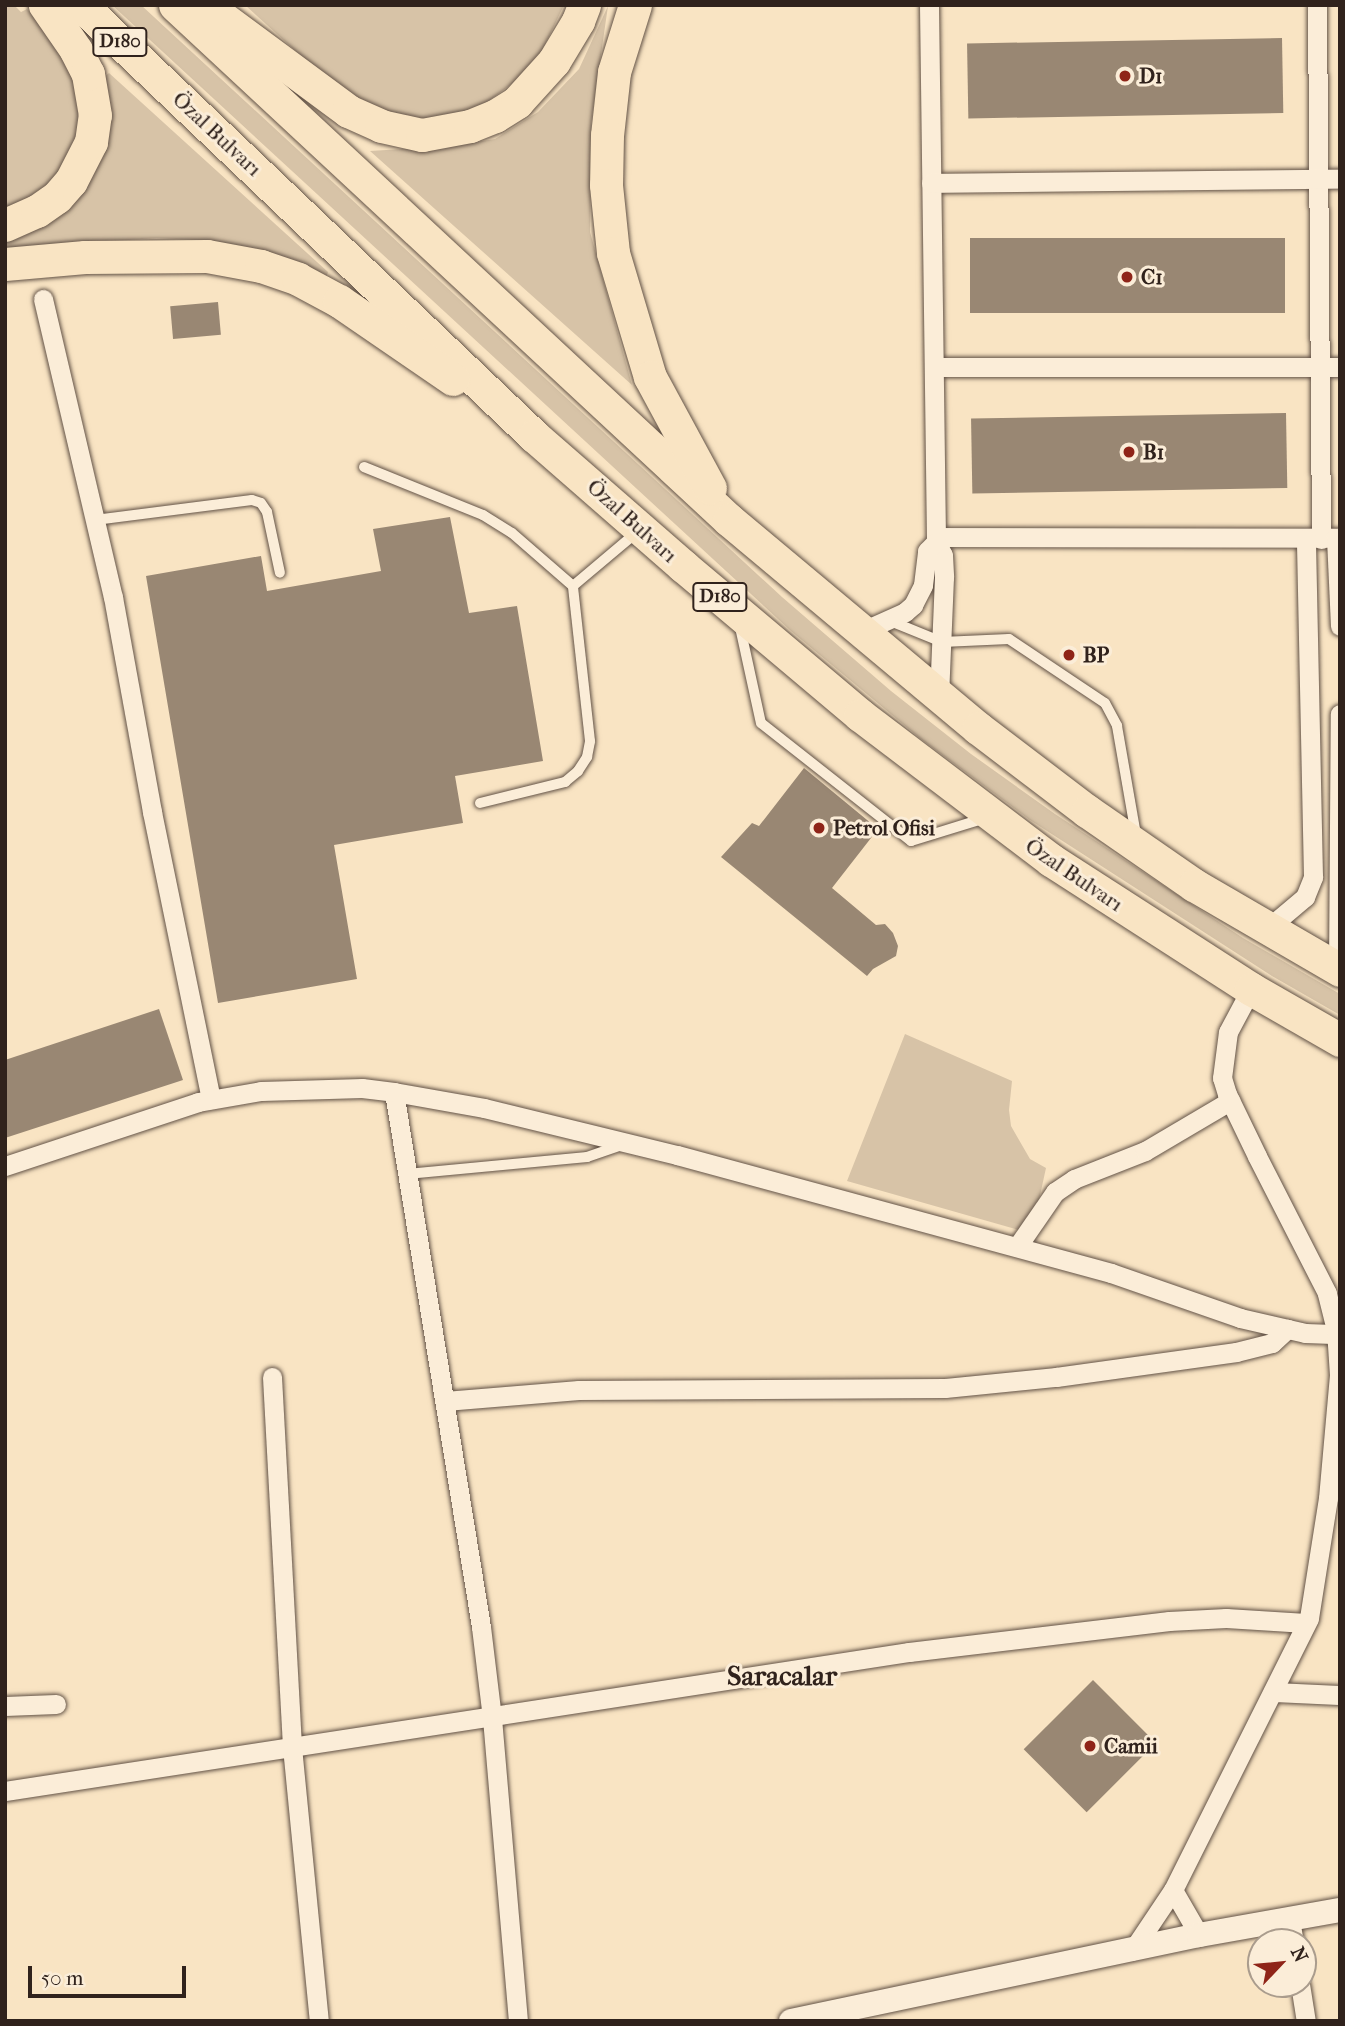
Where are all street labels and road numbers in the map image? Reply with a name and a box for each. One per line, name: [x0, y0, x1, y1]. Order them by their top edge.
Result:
road number: D180: [92, 26, 148, 58]
street label: Özal Bulvarı: [167, 87, 267, 181]
street label: Özal Bulvarı: [582, 474, 682, 568]
road number: D180: [692, 582, 748, 612]
street label: Özal Bulvarı: [1020, 833, 1128, 917]

